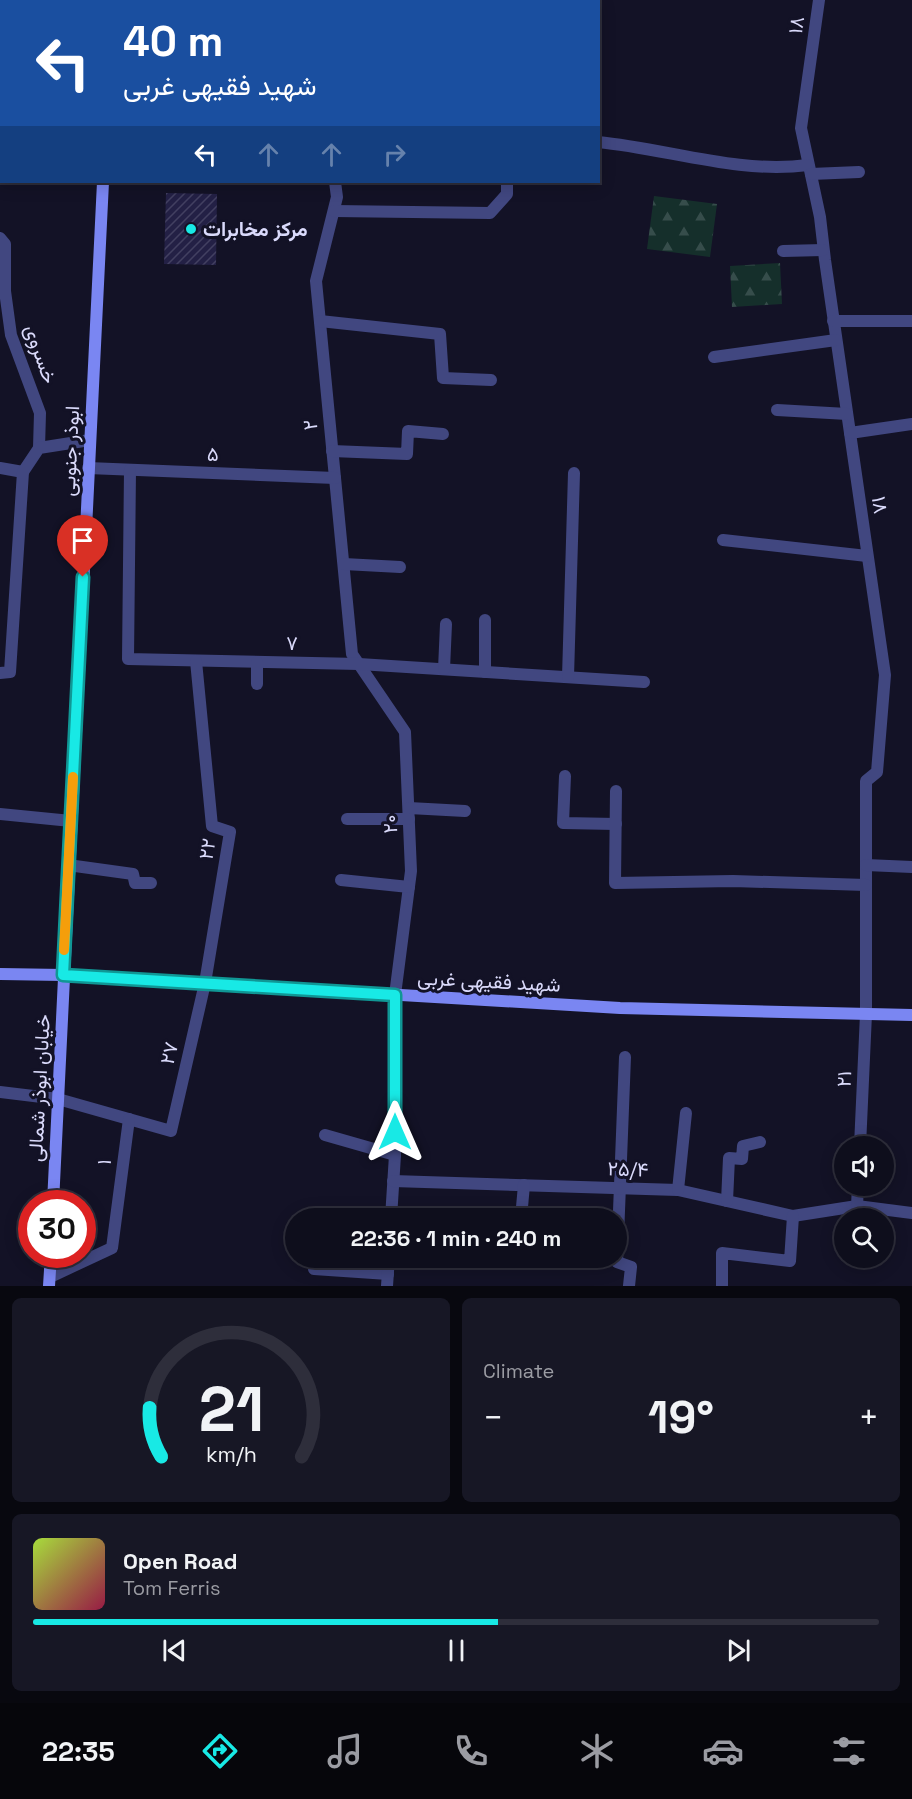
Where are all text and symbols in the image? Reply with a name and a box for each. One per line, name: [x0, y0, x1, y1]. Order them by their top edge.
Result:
street label: ۱۸: [782, 14, 810, 36]
text: 40 m: [123, 15, 223, 68]
icon: left: [24, 24, 102, 102]
text: شهید فقیهی غربی: [123, 68, 317, 103]
icon: left: [189, 138, 222, 171]
icon: ahead: [252, 138, 285, 171]
icon: ahead: [315, 138, 348, 171]
icon: right: [378, 138, 411, 171]
place label: مرکز مخابرات: [203, 216, 308, 242]
marker: مرکز مخابرات: [184, 222, 198, 236]
street label: خسروی: [19, 321, 63, 387]
street label: ابوذر جنوبی: [55, 405, 85, 497]
street label: ۲: [297, 418, 323, 432]
street label: ۵: [207, 441, 219, 467]
street label: ۱۸: [866, 494, 894, 516]
pin: [57, 515, 108, 577]
icon: arrive: [66, 524, 99, 557]
street label: ۷: [286, 630, 298, 656]
street label: ۲۰: [377, 814, 403, 834]
street label: ۲۲: [193, 837, 221, 861]
street label: شهید فقیهی غربی: [417, 964, 561, 998]
street label: خیابان ابوذر شمالی: [22, 1013, 56, 1163]
street label: ۲۷: [154, 1039, 184, 1067]
street label: ۲۱: [831, 1070, 857, 1088]
position arrow: [363, 1100, 427, 1164]
map controls: [834, 1136, 894, 1268]
button: sound: [834, 1136, 894, 1196]
street label: ۲۵/۴: [607, 1155, 649, 1183]
street label: ۱: [91, 1158, 117, 1166]
speed limit sign: 30: [18, 1190, 96, 1268]
button: search: [834, 1208, 894, 1268]
text: 22:36 · 1 min · 240 m: [351, 1224, 561, 1252]
text: Climate: [483, 1358, 554, 1384]
text: 21: [198, 1370, 264, 1449]
text: 19°: [648, 1389, 714, 1446]
text: −: [483, 1397, 503, 1439]
text: +: [859, 1397, 879, 1439]
text: km/h: [205, 1441, 257, 1468]
text: Open Road: [123, 1547, 238, 1575]
text: Tom Ferris: [123, 1575, 221, 1601]
icon: previous: [158, 1634, 191, 1667]
icon: pause: [440, 1634, 473, 1667]
icon: next: [722, 1634, 755, 1667]
icon: directions: [199, 1730, 241, 1772]
icon: music: [324, 1730, 366, 1772]
icon: phone: [450, 1730, 492, 1772]
icon: climate: [576, 1730, 618, 1772]
icon: car: [702, 1730, 744, 1772]
icon: filters: [828, 1730, 870, 1772]
text: 22:35: [42, 1734, 115, 1769]

